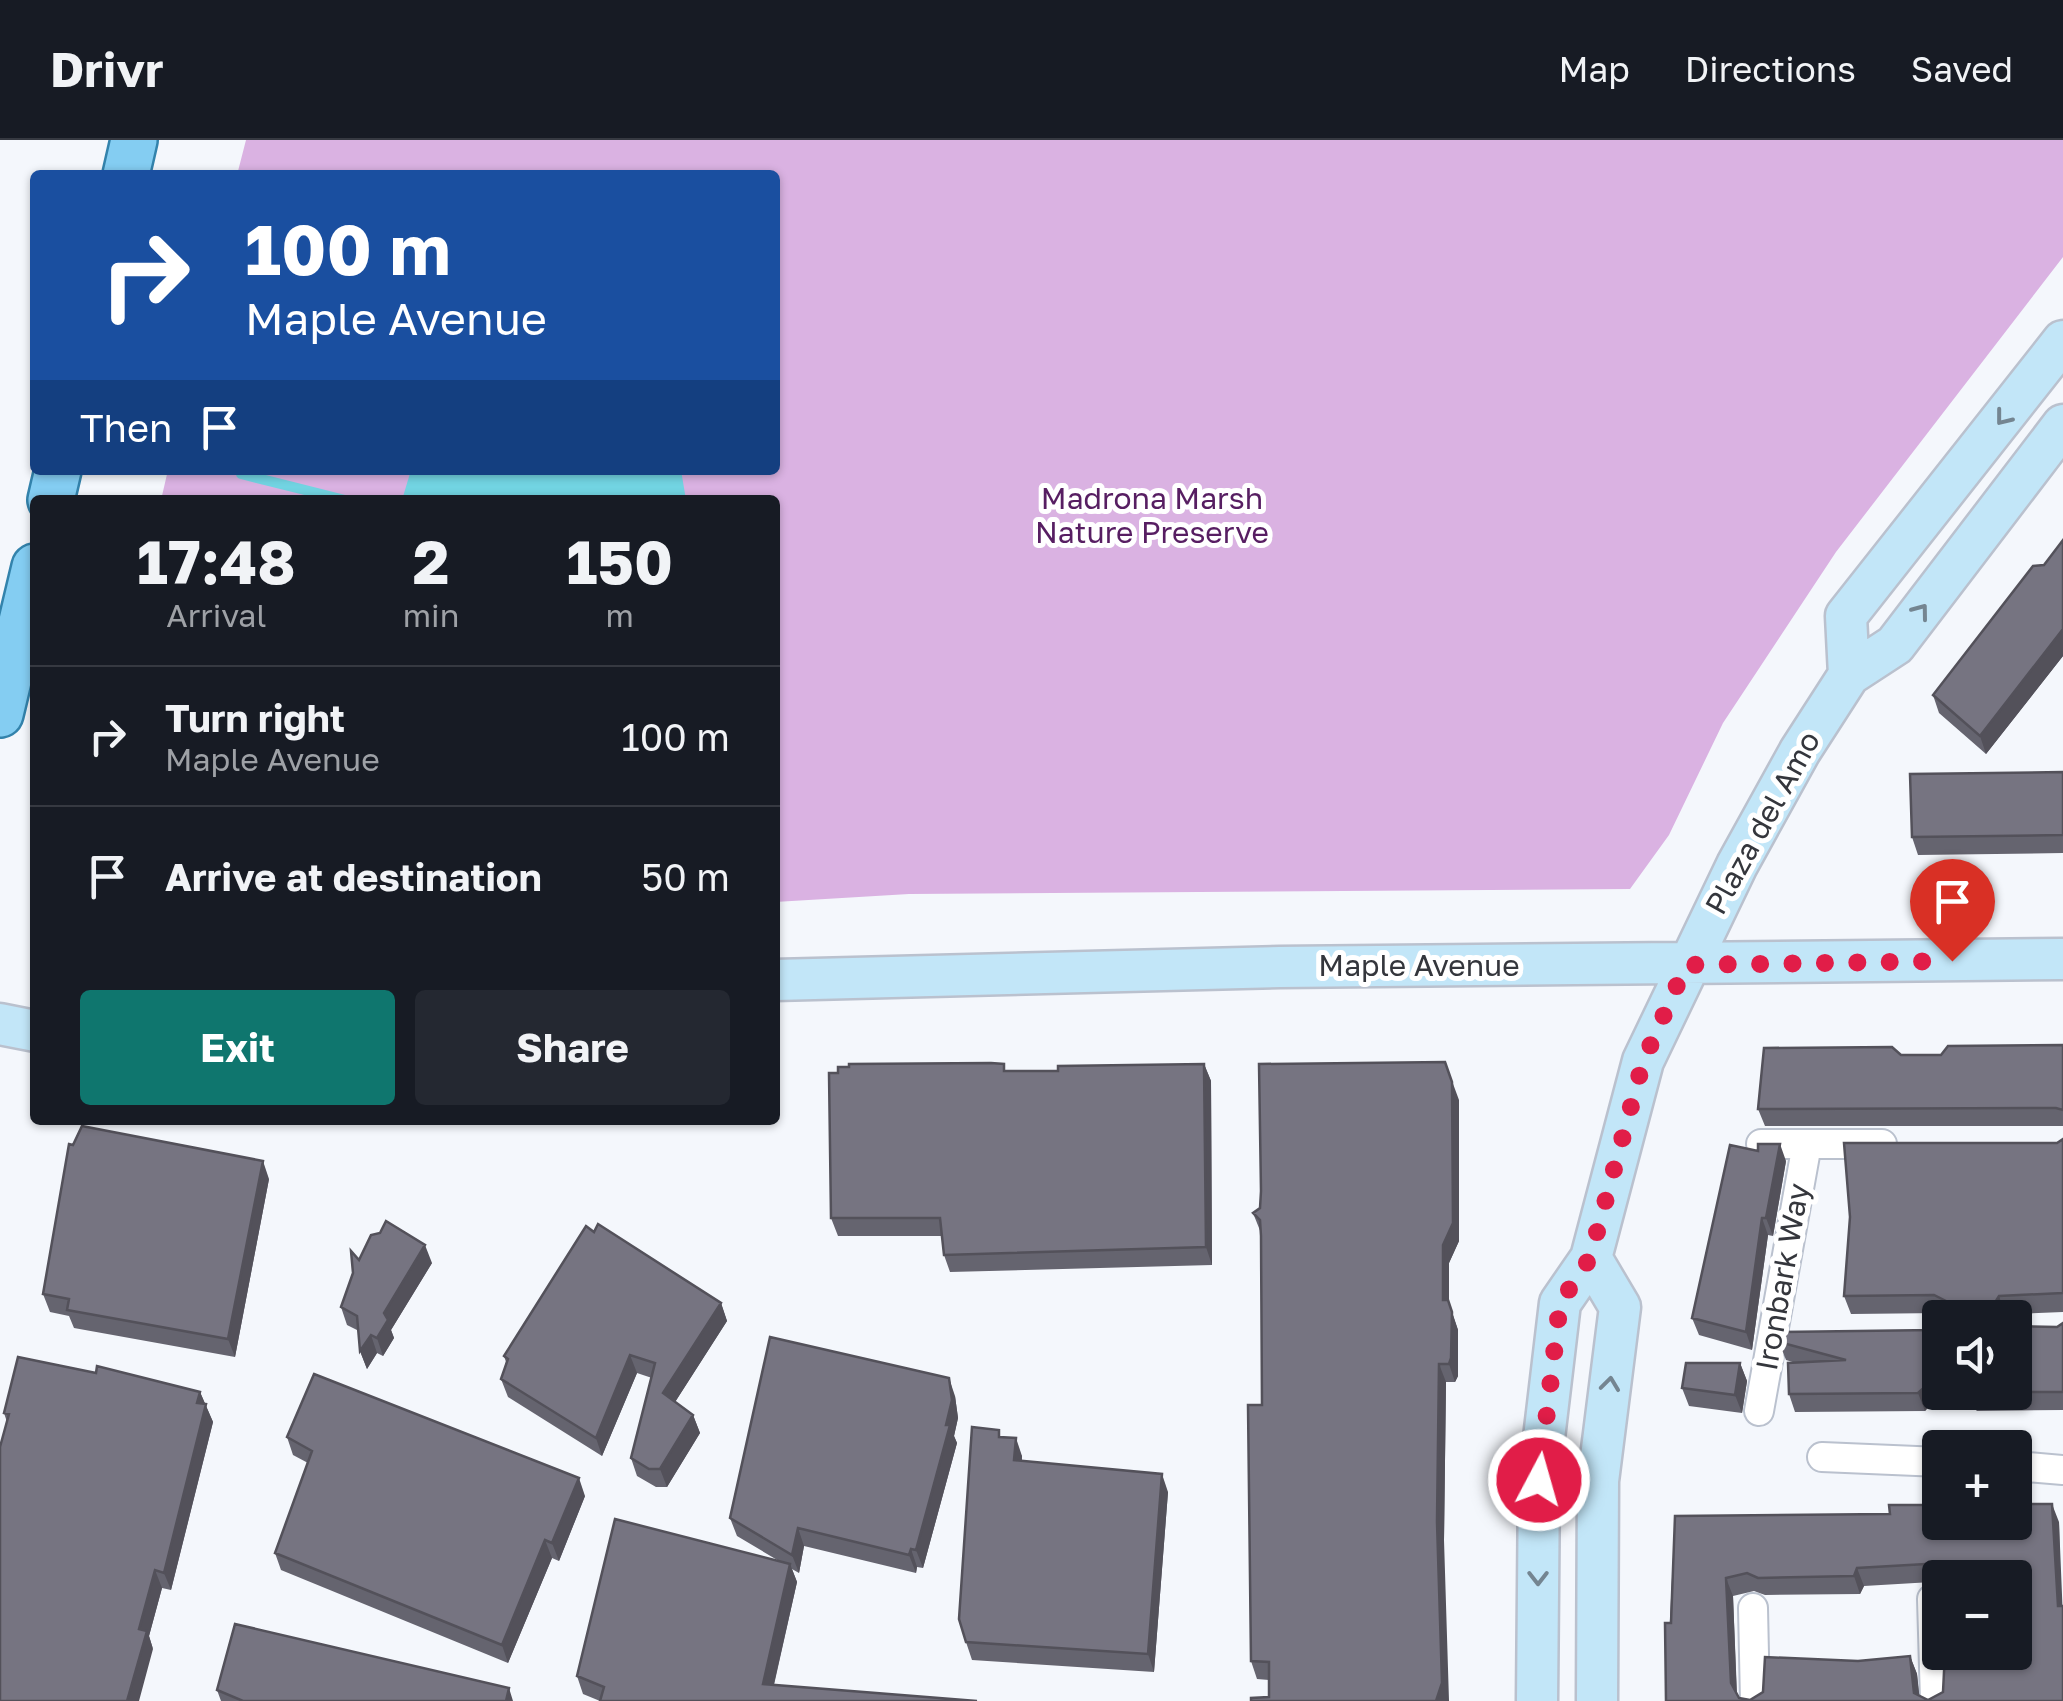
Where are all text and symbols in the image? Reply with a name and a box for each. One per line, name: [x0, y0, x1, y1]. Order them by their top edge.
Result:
text: Drivr: [50, 40, 164, 98]
text: Map: [1558, 48, 1630, 90]
text: Directions: [1685, 48, 1856, 90]
text: Saved: [1911, 48, 2013, 90]
text: 100 m: [245, 206, 451, 290]
icon: right: [80, 210, 210, 340]
text: Maple Avenue: [245, 291, 547, 345]
icon: arrive: [192, 400, 247, 455]
text: Then: [80, 405, 172, 450]
one-way arrow: [1997, 407, 2015, 425]
park label: Madrona Marsh Nature Preserve: [1035, 480, 1269, 550]
text: 17:48: [137, 525, 296, 597]
text: 2: [413, 525, 449, 597]
text: 150: [566, 525, 673, 597]
text: Arrival: [166, 596, 267, 634]
text: min: [403, 596, 459, 634]
text: m: [606, 596, 634, 634]
one-way arrow: [1909, 604, 1926, 622]
text: Turn right: [165, 695, 345, 740]
icon: right: [80, 709, 135, 764]
text: 100 m: [621, 714, 730, 759]
street label: Plaza del Amo: [1697, 725, 1827, 920]
text: Maple Avenue: [165, 740, 380, 778]
icon: arrive: [80, 849, 135, 904]
text: Arrive at destination: [165, 854, 542, 899]
text: 50 m: [641, 854, 730, 899]
pin: [1910, 859, 1995, 962]
icon: arrive: [1925, 874, 1980, 929]
street label: Maple Avenue: [1318, 947, 1520, 983]
button: Exit: [80, 990, 395, 1105]
button: Share: [415, 990, 730, 1105]
street label: Ironbark Way: [1748, 1180, 1816, 1373]
map controls: [1922, 1300, 2032, 1670]
button: sound: [1922, 1300, 2032, 1410]
one-way arrow: [1599, 1376, 1620, 1392]
position arrow: [1487, 1428, 1591, 1532]
button: +: [1922, 1430, 2032, 1540]
button: −: [1922, 1560, 2032, 1670]
one-way arrow: [1527, 1570, 1549, 1586]

